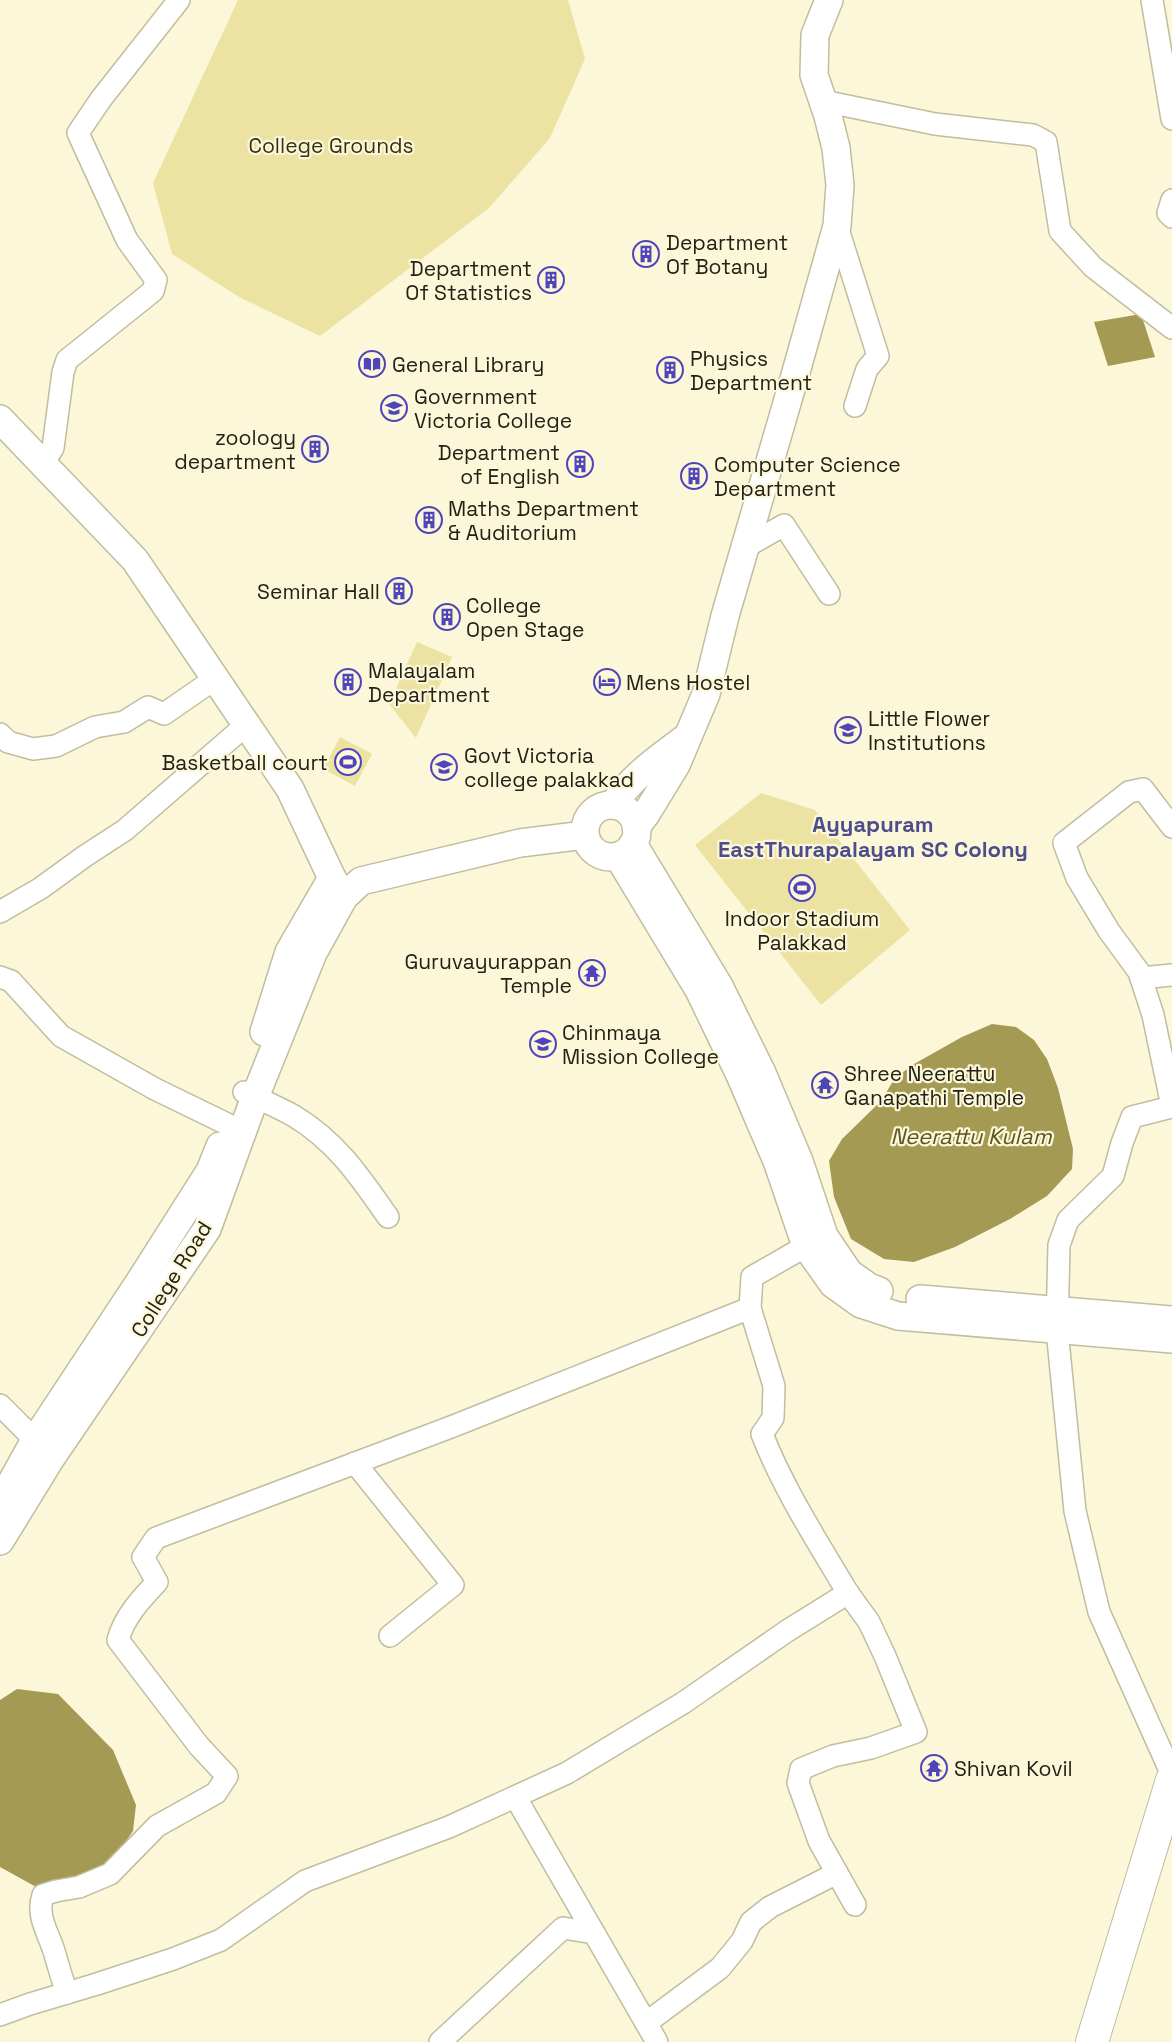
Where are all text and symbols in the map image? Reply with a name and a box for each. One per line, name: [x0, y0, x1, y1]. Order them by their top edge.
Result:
park label: College Grounds: [248, 132, 414, 159]
place label: Department Of Botany: [666, 229, 788, 280]
building icon: Department Of Botany: [631, 239, 661, 269]
place label: Department Of Statistics: [405, 255, 532, 306]
building icon: Department Of Statistics: [536, 265, 566, 295]
place label: Physics Department: [690, 345, 812, 396]
library icon: General Library: [357, 349, 387, 379]
place label: General Library: [392, 351, 544, 378]
building icon: Physics Department: [655, 355, 685, 385]
place label: Government Victoria College: [414, 383, 572, 434]
school or university icon: Government Victoria College: [379, 393, 409, 423]
place label: zoology department: [174, 424, 296, 475]
building icon: zoology department: [300, 434, 330, 464]
place label: Department of English: [438, 439, 560, 490]
building icon: Department of English: [565, 449, 595, 479]
place label: Computer Science Department: [714, 451, 901, 502]
building icon: Computer Science Department: [679, 461, 709, 491]
place label: Maths Department & Auditorium: [448, 495, 639, 546]
building icon: Maths Department & Auditorium: [414, 505, 444, 535]
building icon: Seminar Hall: [384, 576, 414, 606]
place label: Seminar Hall: [257, 578, 380, 605]
place label: College Open Stage: [466, 592, 584, 643]
building icon: College Open Stage: [432, 602, 462, 632]
place label: Malayalam Department: [368, 657, 490, 708]
building icon: Malayalam Department: [333, 667, 363, 697]
hotel icon: Mens Hostel: [592, 667, 622, 697]
place label: Mens Hostel: [626, 669, 750, 696]
place label: Little Flower Institutions: [868, 705, 990, 756]
school or university icon: Little Flower Institutions: [833, 715, 863, 745]
place label: Govt Victoria college palakkad: [464, 742, 634, 793]
sports icon: Basketball court: [333, 747, 363, 777]
place label: Basketball court: [161, 749, 328, 776]
school or university icon: Govt Victoria college palakkad: [429, 752, 459, 782]
district label: Ayyapuram EastThurapalayam SC Colony: [718, 810, 1028, 863]
sports icon: Indoor Stadium Palakkad: [787, 873, 817, 903]
place label: Indoor Stadium Palakkad: [725, 905, 879, 956]
place label: Guruvayurappan Temple: [404, 948, 572, 999]
temple icon: Guruvayurappan Temple: [577, 958, 607, 988]
place label: Chinmaya Mission College: [562, 1019, 719, 1070]
school or university icon: Chinmaya Mission College: [528, 1029, 558, 1059]
place label: Shree Neerattu Ganapathi Temple: [844, 1060, 1024, 1111]
temple icon: Shree Neerattu Ganapathi Temple: [810, 1070, 840, 1100]
water label: Neerattu Kulam: [890, 1122, 1053, 1150]
street label: College Road: [125, 1216, 217, 1342]
temple icon: Shivan Kovil: [919, 1753, 949, 1783]
place label: Shivan Kovil: [954, 1755, 1073, 1782]

